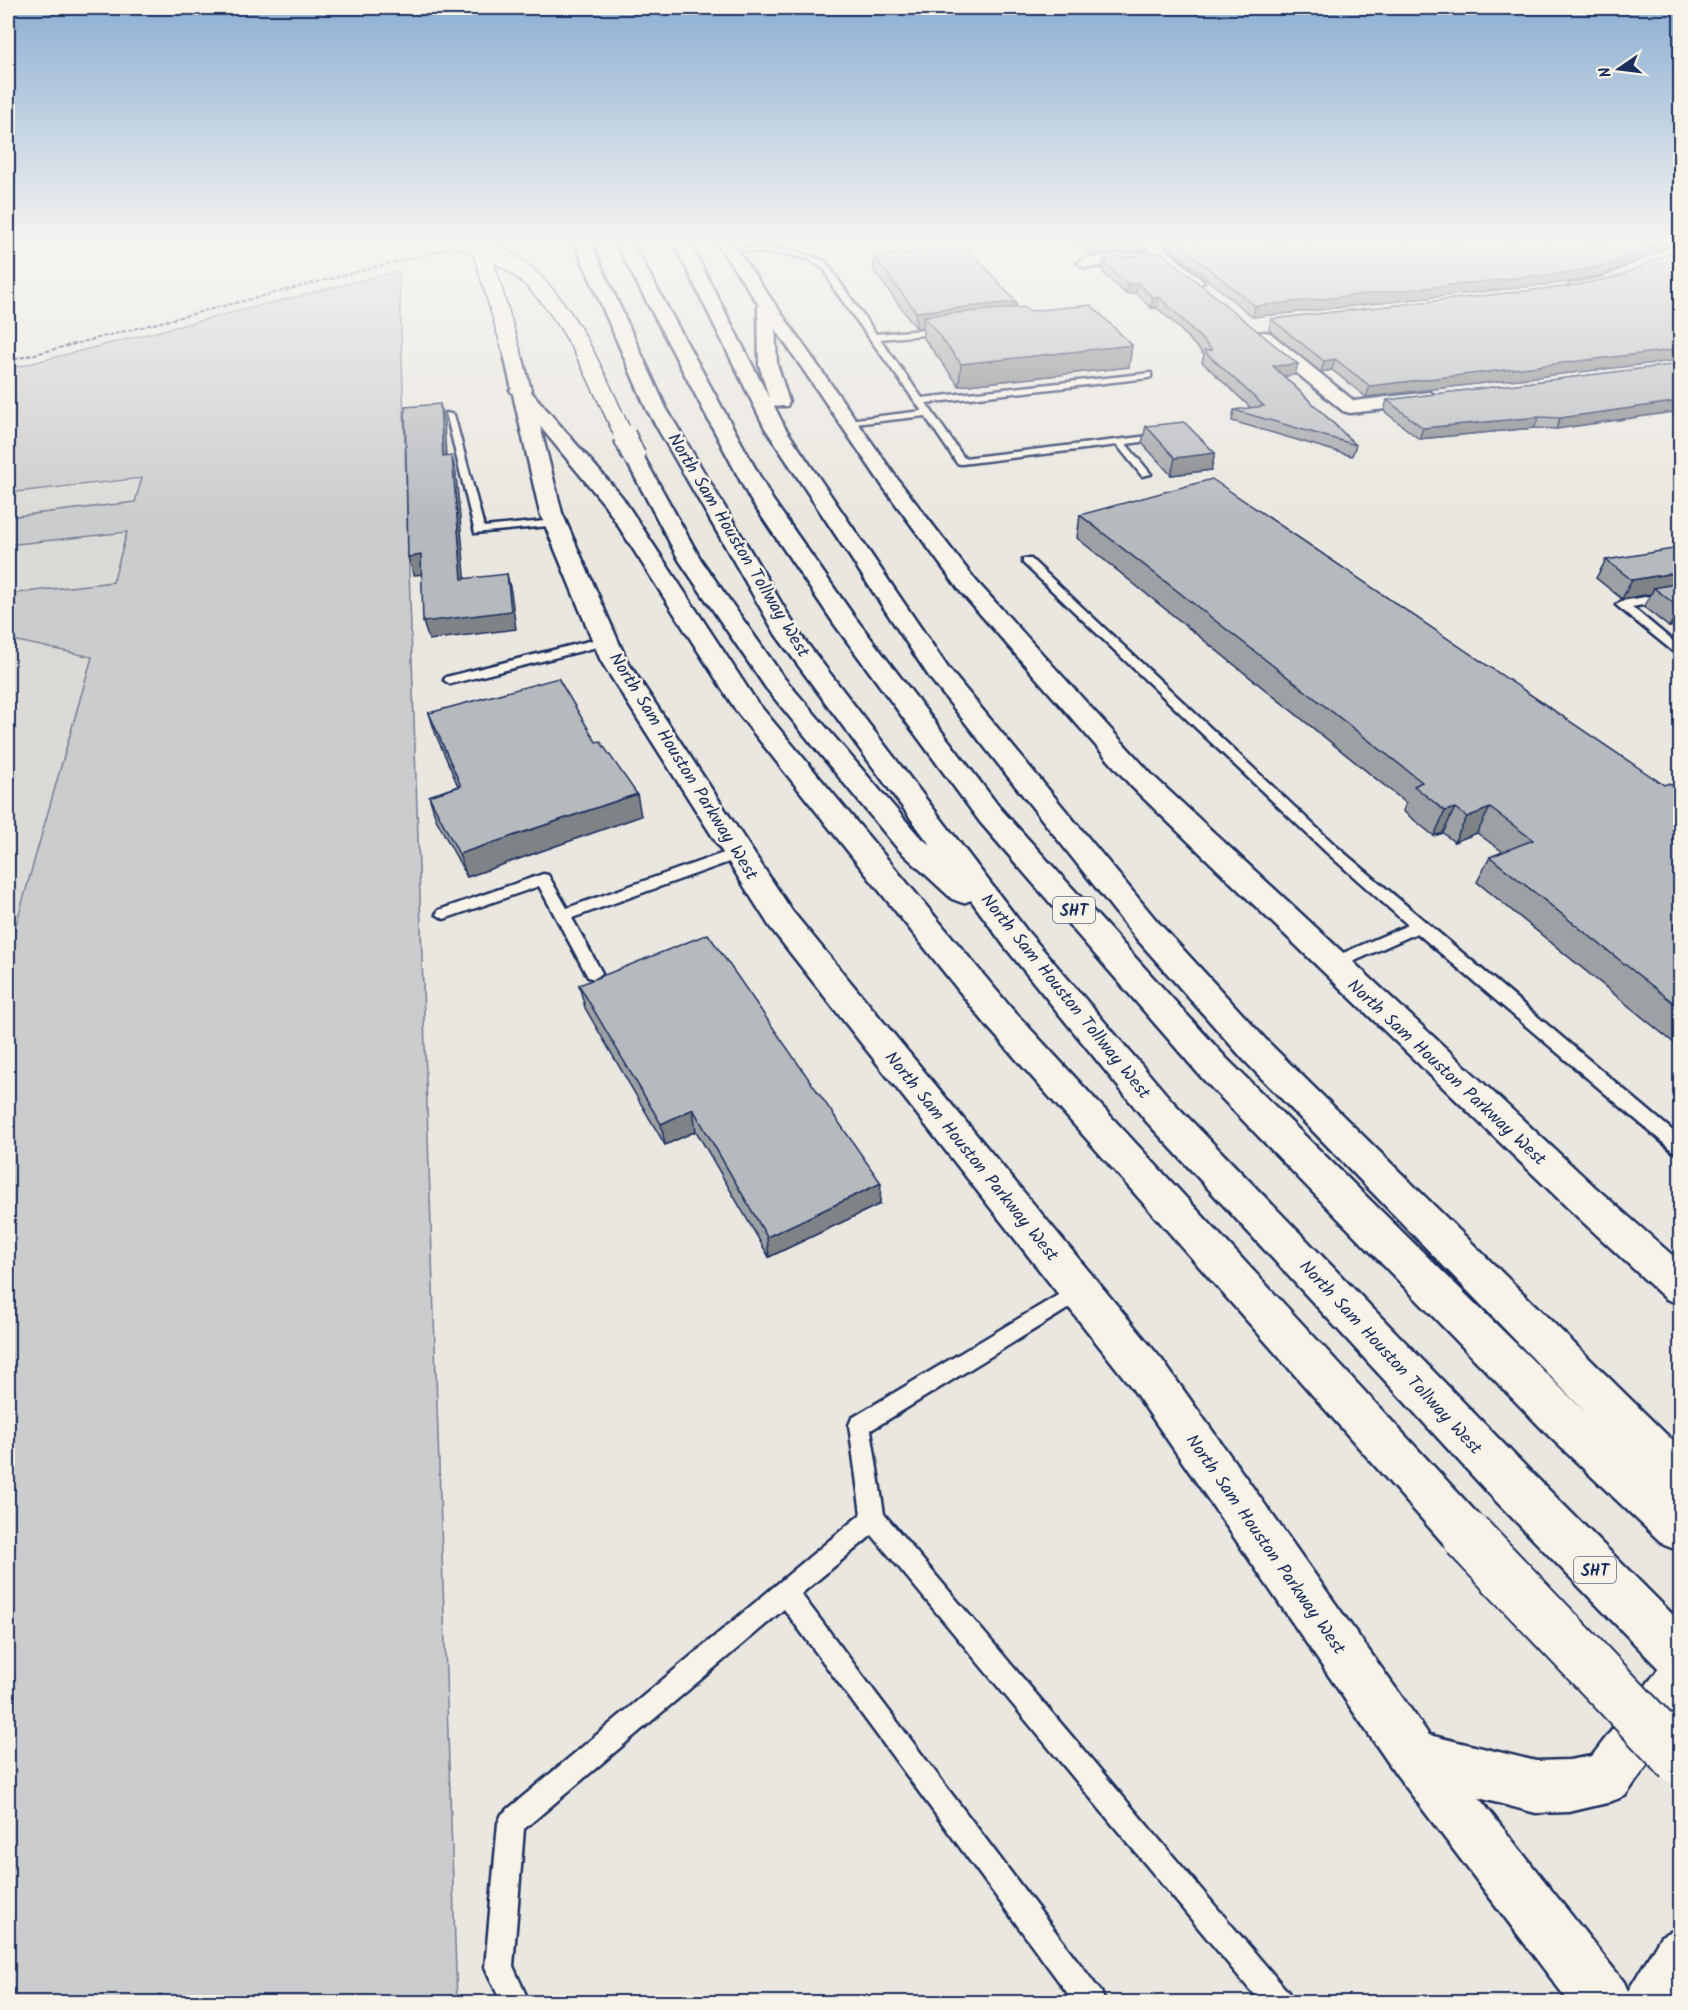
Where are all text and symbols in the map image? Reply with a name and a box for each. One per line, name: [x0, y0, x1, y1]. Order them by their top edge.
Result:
north arrow: [1589, 39, 1649, 99]
text: N: [1593, 64, 1619, 80]
street label: North Sam Houston Tollway West: [659, 428, 817, 665]
street label: North Sam Houston Parkway West: [601, 647, 765, 887]
street label: North Sam Houston Tollway West: [972, 888, 1158, 1107]
road number: SHT: [1053, 897, 1095, 923]
street label: North Sam Houston Parkway West: [1340, 973, 1553, 1174]
street label: North Sam Houston Parkway West: [877, 1045, 1066, 1269]
street label: North Sam Houston Tollway West: [1291, 1254, 1489, 1463]
street label: North Sam Houston Parkway West: [1177, 1428, 1353, 1662]
road number: SHT: [1574, 1557, 1616, 1583]

